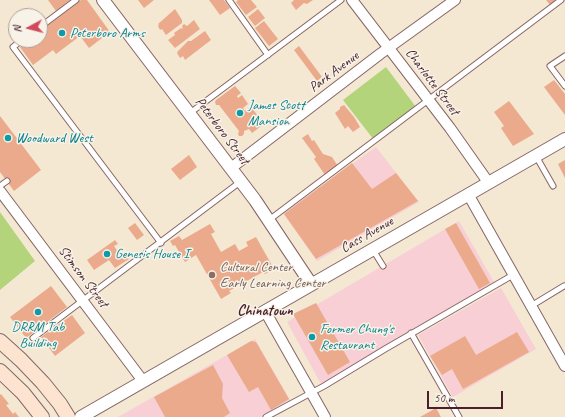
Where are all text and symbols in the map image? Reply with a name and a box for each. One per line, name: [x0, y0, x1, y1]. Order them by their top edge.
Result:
north arrow: [8, 8, 48, 48]
text: N: [10, 25, 24, 34]
place label: Peterboro Arms: [70, 25, 145, 41]
marker: Peterboro Arms: [57, 28, 67, 38]
street label: Charlotte Street: [401, 45, 463, 119]
street label: Park Avenue: [306, 48, 362, 96]
street label: Peterboro Street: [191, 94, 253, 168]
place label: James Scott Mansion: [248, 97, 305, 130]
marker: James Scott Mansion: [235, 108, 245, 118]
place label: Woodward West: [16, 130, 93, 146]
marker: Woodward West: [3, 133, 13, 143]
street label: Cass Avenue: [338, 213, 396, 257]
street label: Stimson Street: [54, 243, 112, 311]
place label: Genesis House I: [115, 246, 189, 262]
marker: Genesis House I: [102, 249, 112, 259]
place label: Cultural Center Early Learning Center: [220, 259, 326, 292]
marker: Cultural Center Early Learning Center: [207, 270, 217, 280]
district label: Chinatown: [237, 302, 293, 320]
marker: DRRM Tab Building: [33, 307, 43, 317]
place label: DRRM Tab Building: [12, 319, 64, 352]
place label: Former Chung's Restaurant: [320, 321, 394, 354]
marker: Former Chung's Restaurant: [307, 332, 317, 342]
scale bar: [429, 383, 505, 409]
text: 50 m: [434, 390, 454, 406]

